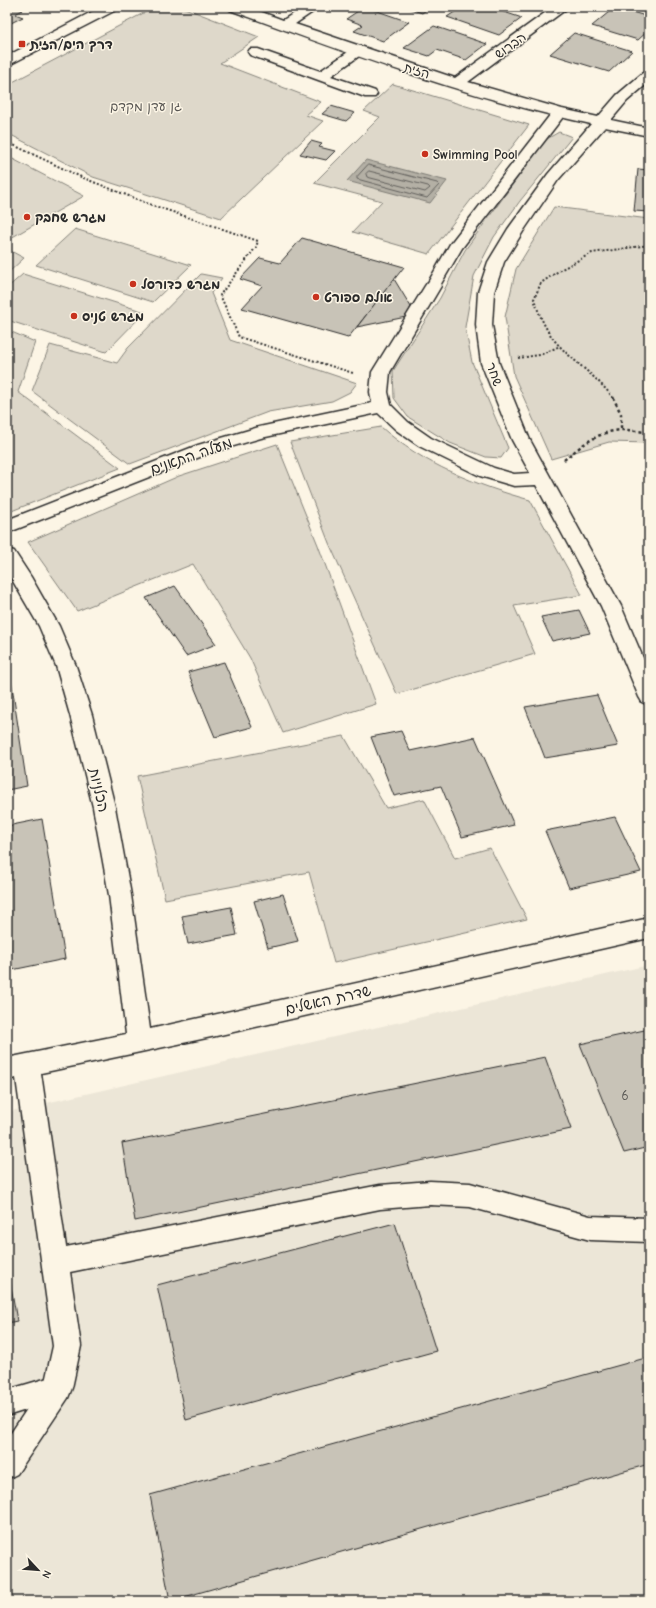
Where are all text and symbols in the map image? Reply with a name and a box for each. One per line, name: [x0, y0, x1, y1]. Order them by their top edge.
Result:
street label: הברוש: [492, 29, 529, 62]
place label: דרך הים/הזית: [29, 37, 113, 52]
marker: דרך הים/הזית: [17, 39, 27, 49]
street label: הזית: [401, 59, 432, 81]
park label: גן עדן מקדם: [110, 99, 182, 115]
place label: Swimming Pool: [433, 147, 518, 162]
marker: Swimming Pool: [420, 149, 430, 159]
place label: מגרש שחבק: [35, 210, 106, 225]
marker: מגרש שחבק: [22, 212, 32, 222]
place label: מגרש כדורסל: [141, 277, 220, 292]
marker: מגרש כדורסל: [128, 279, 138, 289]
place label: אולם ספורט: [324, 290, 392, 305]
marker: אולם ספורט: [311, 292, 321, 302]
place label: מגרש טניס: [82, 309, 144, 324]
marker: מגרש טניס: [69, 311, 79, 321]
street label: שחר: [484, 360, 506, 388]
street label: מעלה התאנים: [147, 433, 235, 479]
street label: הכלניות: [85, 765, 113, 814]
street label: שדרת האשלים: [283, 981, 373, 1019]
house number: 6: [621, 1088, 629, 1103]
north arrow: [18, 1550, 58, 1590]
text: N: [39, 1568, 54, 1580]

